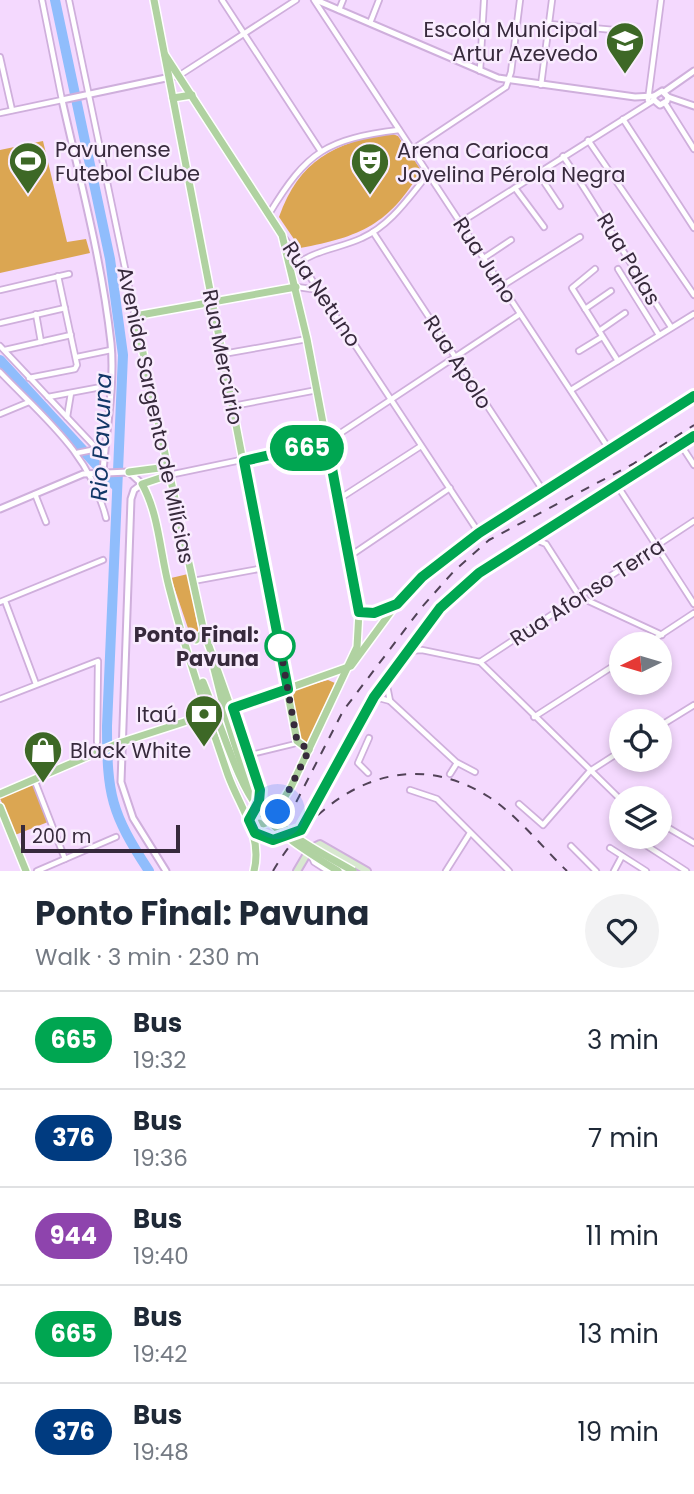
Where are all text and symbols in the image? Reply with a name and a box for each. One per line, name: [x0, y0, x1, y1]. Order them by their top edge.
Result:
place label: Escola Municipal Artur Azevedo: [424, 15, 598, 68]
school or university icon: Escola Municipal Artur Azevedo: [604, 20, 646, 75]
place label: Pavunense Futebol Clube: [55, 135, 200, 188]
place label: Arena Carioca Jovelina Pérola Negra: [397, 136, 625, 189]
sports icon: Pavunense Futebol Clube: [7, 140, 49, 195]
theatre icon: Arena Carioca Jovelina Pérola Negra: [349, 141, 391, 196]
street label: Rua Palas: [590, 208, 668, 310]
street label: Rua Juno: [446, 211, 524, 309]
street label: Rua Netuno: [276, 235, 368, 353]
street label: Avenida Sargento de Milícias: [110, 264, 202, 566]
street label: Rua Mercúrio: [196, 287, 250, 427]
street label: Rua Apolo: [417, 309, 499, 415]
water label: Rio Pavuna: [83, 372, 119, 502]
line badge: 665: [267, 425, 347, 471]
text: 665: [284, 431, 330, 464]
street label: Rua Afonso Terra: [504, 531, 670, 653]
place label: Ponto Final: Pavuna: [134, 620, 259, 673]
marker: Ponto Final: Pavuna: [265, 631, 295, 661]
north arrow: [609, 632, 672, 695]
map controls: [609, 632, 672, 849]
bank icon: Itaú: [183, 693, 225, 748]
place label: Itaú: [137, 700, 177, 729]
button: locate: [609, 709, 672, 772]
shop icon: Black White: [22, 729, 64, 784]
place label: Black White: [70, 736, 191, 765]
button: layers: [609, 786, 672, 849]
your location: [260, 794, 295, 829]
scale bar: [21, 822, 180, 854]
text: 200 m: [32, 823, 91, 850]
text: Ponto Final: Pavuna: [35, 890, 369, 937]
button: heart: [585, 894, 659, 968]
text: Walk · 3 min · 230 m: [35, 941, 260, 973]
text: Bus: [133, 1005, 182, 1041]
text: 3 min: [587, 1022, 659, 1058]
text: 665: [50, 1023, 97, 1056]
text: 19:32: [133, 1044, 187, 1076]
text: Bus: [133, 1103, 182, 1139]
text: 7 min: [588, 1120, 659, 1156]
text: 376: [52, 1121, 95, 1154]
text: 19:36: [133, 1142, 188, 1174]
text: Bus: [133, 1201, 182, 1237]
text: 11 min: [586, 1218, 659, 1254]
text: 944: [50, 1219, 97, 1252]
text: 19:40: [133, 1240, 189, 1272]
text: Bus: [133, 1299, 182, 1335]
text: 13 min: [579, 1316, 659, 1352]
text: 665: [50, 1317, 97, 1350]
text: 19:42: [133, 1338, 187, 1370]
text: Bus: [133, 1397, 182, 1433]
text: 19 min: [578, 1414, 659, 1450]
text: 376: [52, 1415, 95, 1448]
text: 19:48: [133, 1436, 189, 1468]

